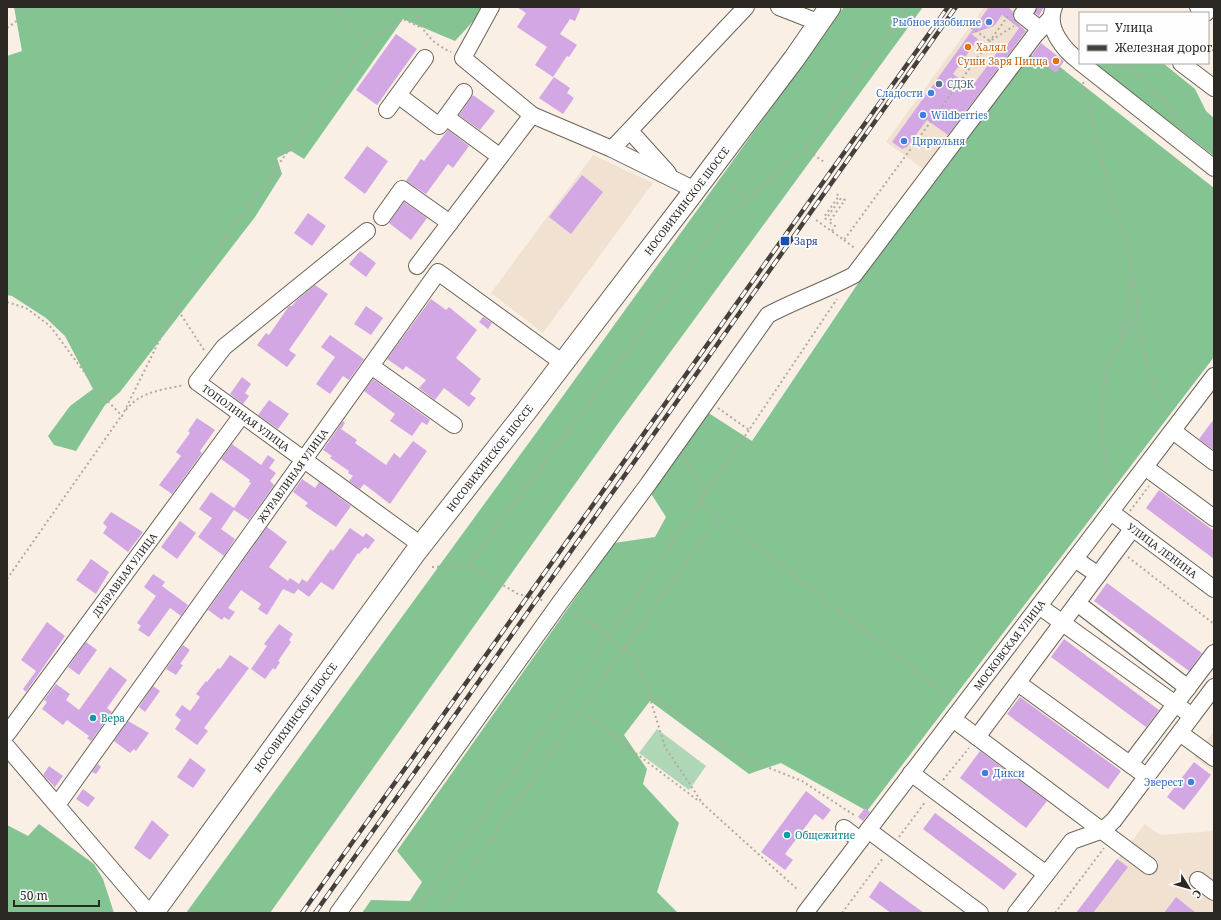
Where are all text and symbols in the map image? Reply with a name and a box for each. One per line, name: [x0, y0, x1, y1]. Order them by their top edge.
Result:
legend: [1079, 12, 1209, 64]
place label: Рыбное изобилие: [892, 15, 981, 29]
marker: Рыбное изобилие: [984, 17, 994, 27]
text: Улица: [1115, 19, 1153, 36]
text: Железная дорога: [1114, 39, 1219, 56]
place label: Халял: [976, 40, 1006, 54]
marker: Халял: [963, 42, 973, 52]
place label: Суши Заря Пицца: [958, 54, 1048, 68]
marker: Суши Заря Пицца: [1051, 56, 1061, 66]
place label: СДЭК: [947, 77, 975, 91]
marker: СДЭК: [934, 79, 944, 89]
place label: Сладости: [876, 86, 923, 100]
marker: Сладости: [926, 88, 936, 98]
place label: Wildberries: [931, 108, 988, 122]
marker: Wildberries: [918, 110, 928, 120]
place label: Цирюльня: [912, 134, 965, 148]
marker: Цирюльня: [899, 136, 909, 146]
street label: НОСОВИХИНСКОЕ ШОССЕ: [641, 144, 732, 258]
place label: Заря: [794, 234, 818, 248]
marker: Заря: [779, 235, 791, 247]
street label: ТОПОЛИНАЯ УЛИЦА: [199, 381, 294, 455]
street label: НОСОВИХИНСКОЕ ШОССЕ: [443, 402, 536, 514]
street label: ЖУРАВЛИНАЯ УЛИЦА: [254, 425, 331, 526]
street label: УЛИЦА ЛЕНИНА: [1124, 520, 1201, 582]
street label: ДУБРАВНАЯ УЛИЦА: [89, 529, 161, 619]
street label: МОСКОВСКАЯ УЛИЦА: [970, 596, 1049, 693]
street label: НОСОВИХИНСКОЕ ШОССЕ: [251, 660, 340, 775]
place label: Вера: [101, 711, 125, 725]
marker: Вера: [88, 713, 98, 723]
place label: Дикси: [993, 766, 1025, 780]
marker: Дикси: [980, 768, 990, 778]
place label: Эверест: [1144, 775, 1184, 789]
marker: Эверест: [1186, 777, 1196, 787]
place label: Общежитие: [795, 828, 855, 842]
marker: Общежитие: [782, 830, 792, 840]
north arrow: [1169, 868, 1209, 908]
scale bar: [14, 882, 99, 908]
text: 50 m: [20, 887, 48, 904]
text: С: [1189, 887, 1206, 902]

